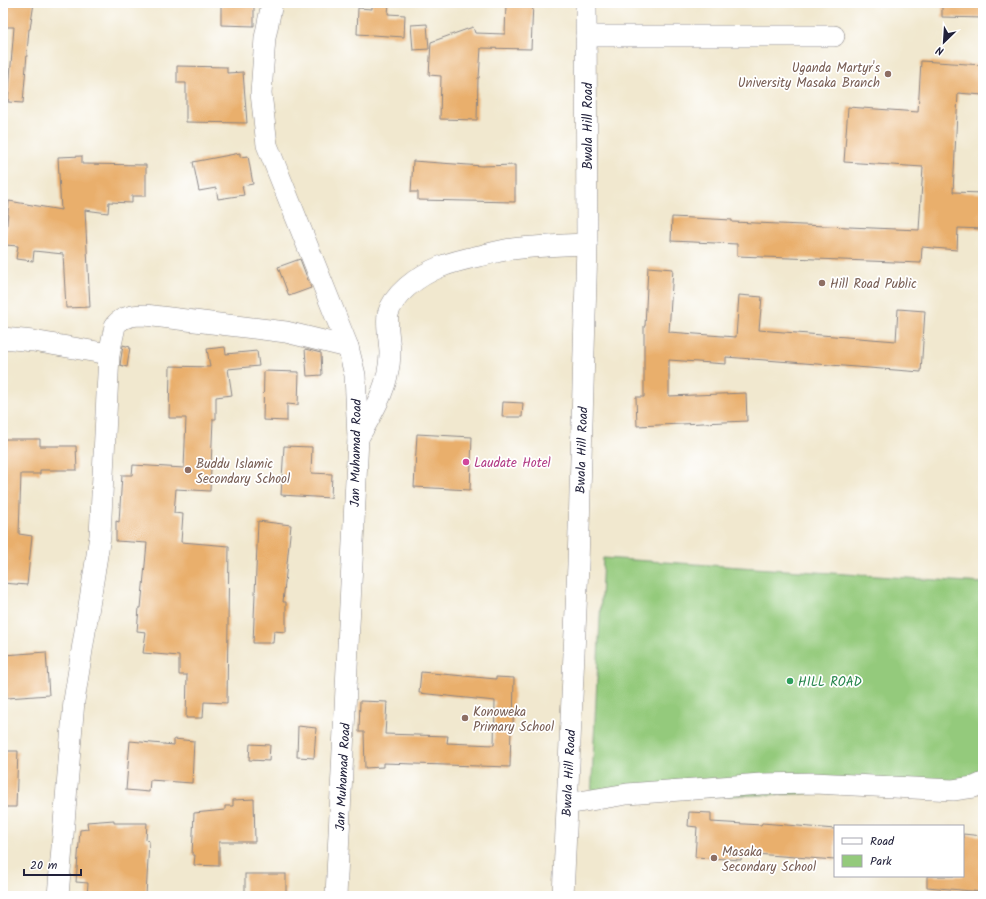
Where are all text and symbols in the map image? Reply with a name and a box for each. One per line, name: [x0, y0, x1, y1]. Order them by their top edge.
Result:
north arrow: [924, 22, 964, 62]
text: N: [933, 41, 947, 60]
place label: Uganda Martyr's University Masaka Branch: [738, 58, 880, 94]
marker: Uganda Martyr's University Masaka Branch: [883, 69, 893, 79]
street label: Bwala Hill Road: [578, 82, 599, 170]
place label: Hill Road Public: [830, 274, 917, 295]
marker: Hill Road Public: [817, 278, 827, 288]
street label: Jan Muhamad Road: [345, 398, 368, 507]
street label: Bwala Hill Road: [570, 406, 595, 494]
place label: Laudate Hotel: [474, 453, 551, 474]
place label: Buddu Islamic Secondary School: [196, 454, 290, 490]
marker: Laudate Hotel: [461, 457, 471, 467]
marker: Buddu Islamic Secondary School: [183, 465, 193, 475]
place label: HILL ROAD: [798, 672, 862, 693]
marker: HILL ROAD: [785, 676, 795, 686]
place label: Konoweka Primary School: [473, 702, 554, 738]
marker: Konoweka Primary School: [460, 713, 470, 723]
street label: Jan Muhamad Road: [330, 722, 357, 832]
street label: Bwala Hill Road: [557, 729, 582, 817]
legend: [834, 825, 964, 877]
text: Road: [870, 832, 895, 851]
place label: Masaka Secondary School: [722, 842, 816, 878]
scale bar: [24, 851, 81, 877]
text: Park: [870, 852, 892, 871]
marker: Masaka Secondary School: [709, 853, 719, 863]
text: 20 m: [30, 856, 58, 875]

